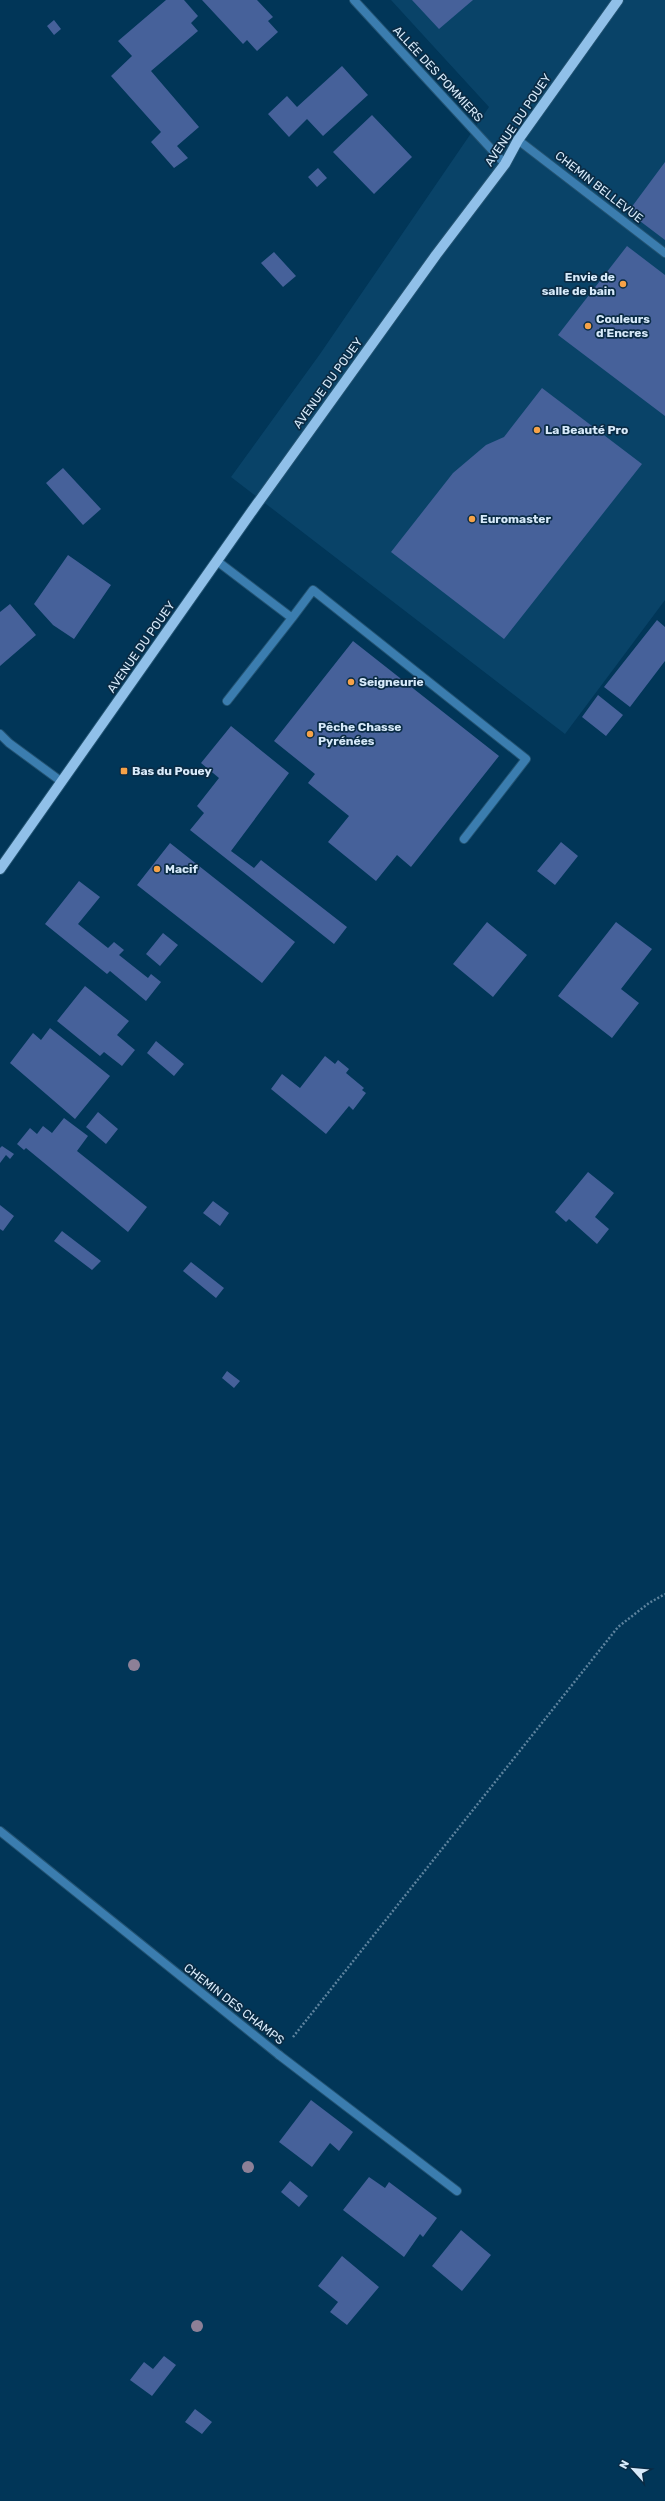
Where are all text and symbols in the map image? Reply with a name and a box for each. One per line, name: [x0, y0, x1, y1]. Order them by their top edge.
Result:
street label: ALLÉE DES POMMIERS: [390, 23, 486, 125]
street label: AVENUE DU POUEY: [482, 71, 554, 169]
street label: CHEMIN BELLEVUE: [552, 148, 646, 226]
place label: Envie de salle de bain: [542, 270, 615, 298]
marker: Envie de salle de bain: [618, 279, 628, 289]
place label: Couleurs d'Encres: [596, 312, 650, 340]
marker: Couleurs d'Encres: [583, 321, 593, 331]
street label: AVENUE DU POUEY: [290, 335, 366, 431]
place label: La Beauté Pro: [545, 423, 628, 437]
marker: La Beauté Pro: [532, 425, 542, 435]
place label: Euromaster: [480, 512, 551, 526]
marker: Euromaster: [467, 514, 477, 524]
street label: AVENUE DU POUEY: [104, 598, 178, 695]
place label: Seigneurie: [359, 675, 424, 689]
marker: Seigneurie: [346, 677, 356, 687]
place label: Pêche Chasse Pyrénées: [318, 720, 401, 748]
marker: Pêche Chasse Pyrénées: [305, 729, 315, 739]
place label: Bas du Pouey: [132, 764, 212, 778]
marker: Bas du Pouey: [119, 766, 129, 776]
place label: Macif: [165, 862, 199, 876]
marker: Macif: [152, 864, 162, 874]
street label: CHEMIN DES CHAMPS: [181, 1961, 287, 2047]
north arrow: [613, 2449, 653, 2489]
text: N: [617, 2458, 632, 2471]

